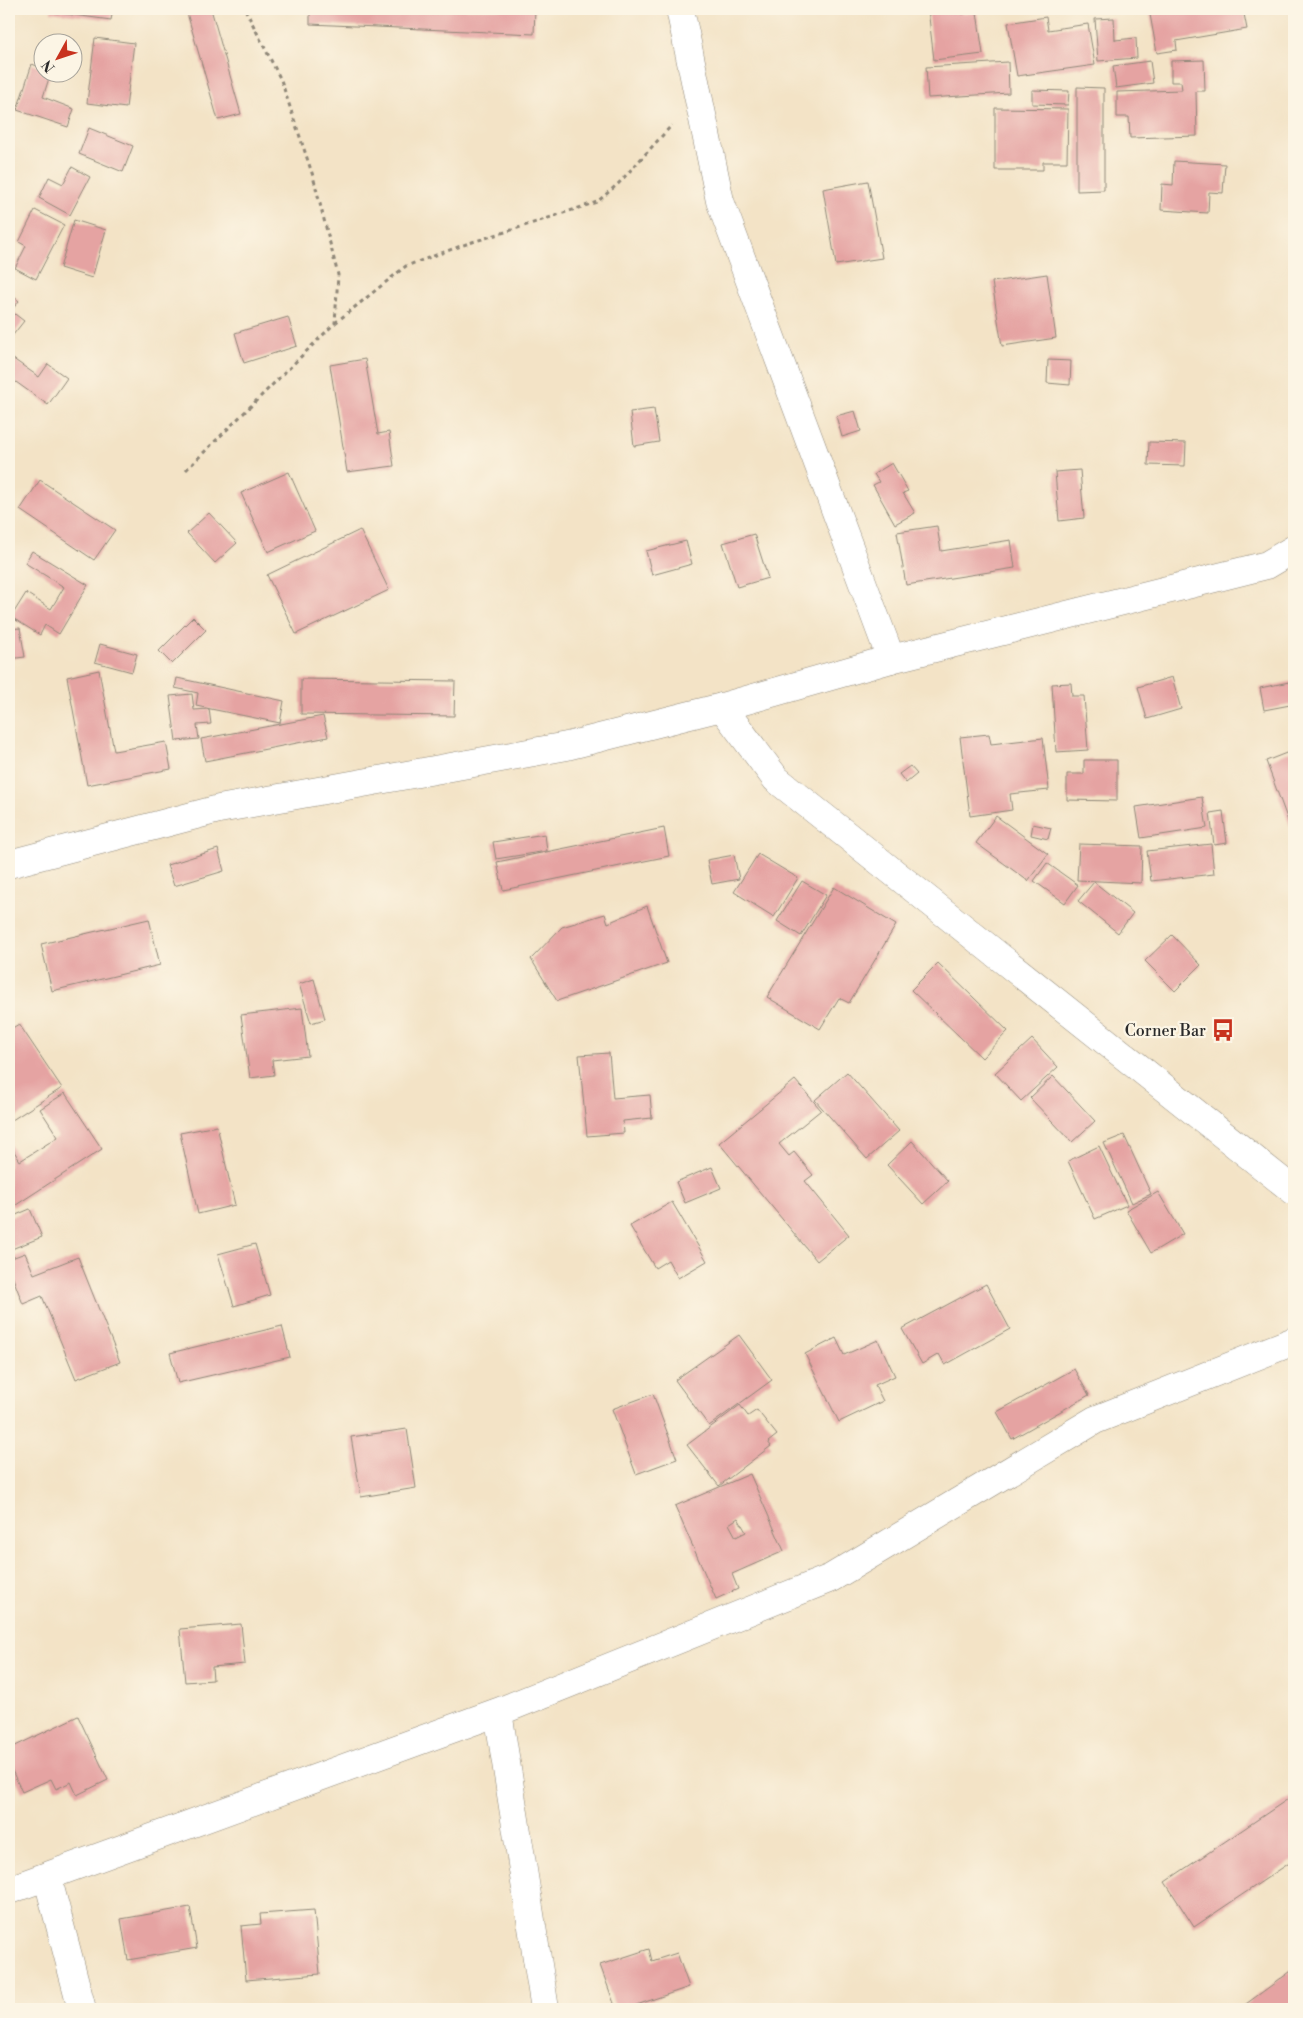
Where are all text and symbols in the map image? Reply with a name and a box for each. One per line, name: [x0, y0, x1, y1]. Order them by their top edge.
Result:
north arrow: [32, 32, 82, 82]
text: N: [38, 56, 59, 76]
bus stop icon: Corner Bar: [1210, 1017, 1236, 1043]
place label: Corner Bar: [1125, 1021, 1206, 1041]

